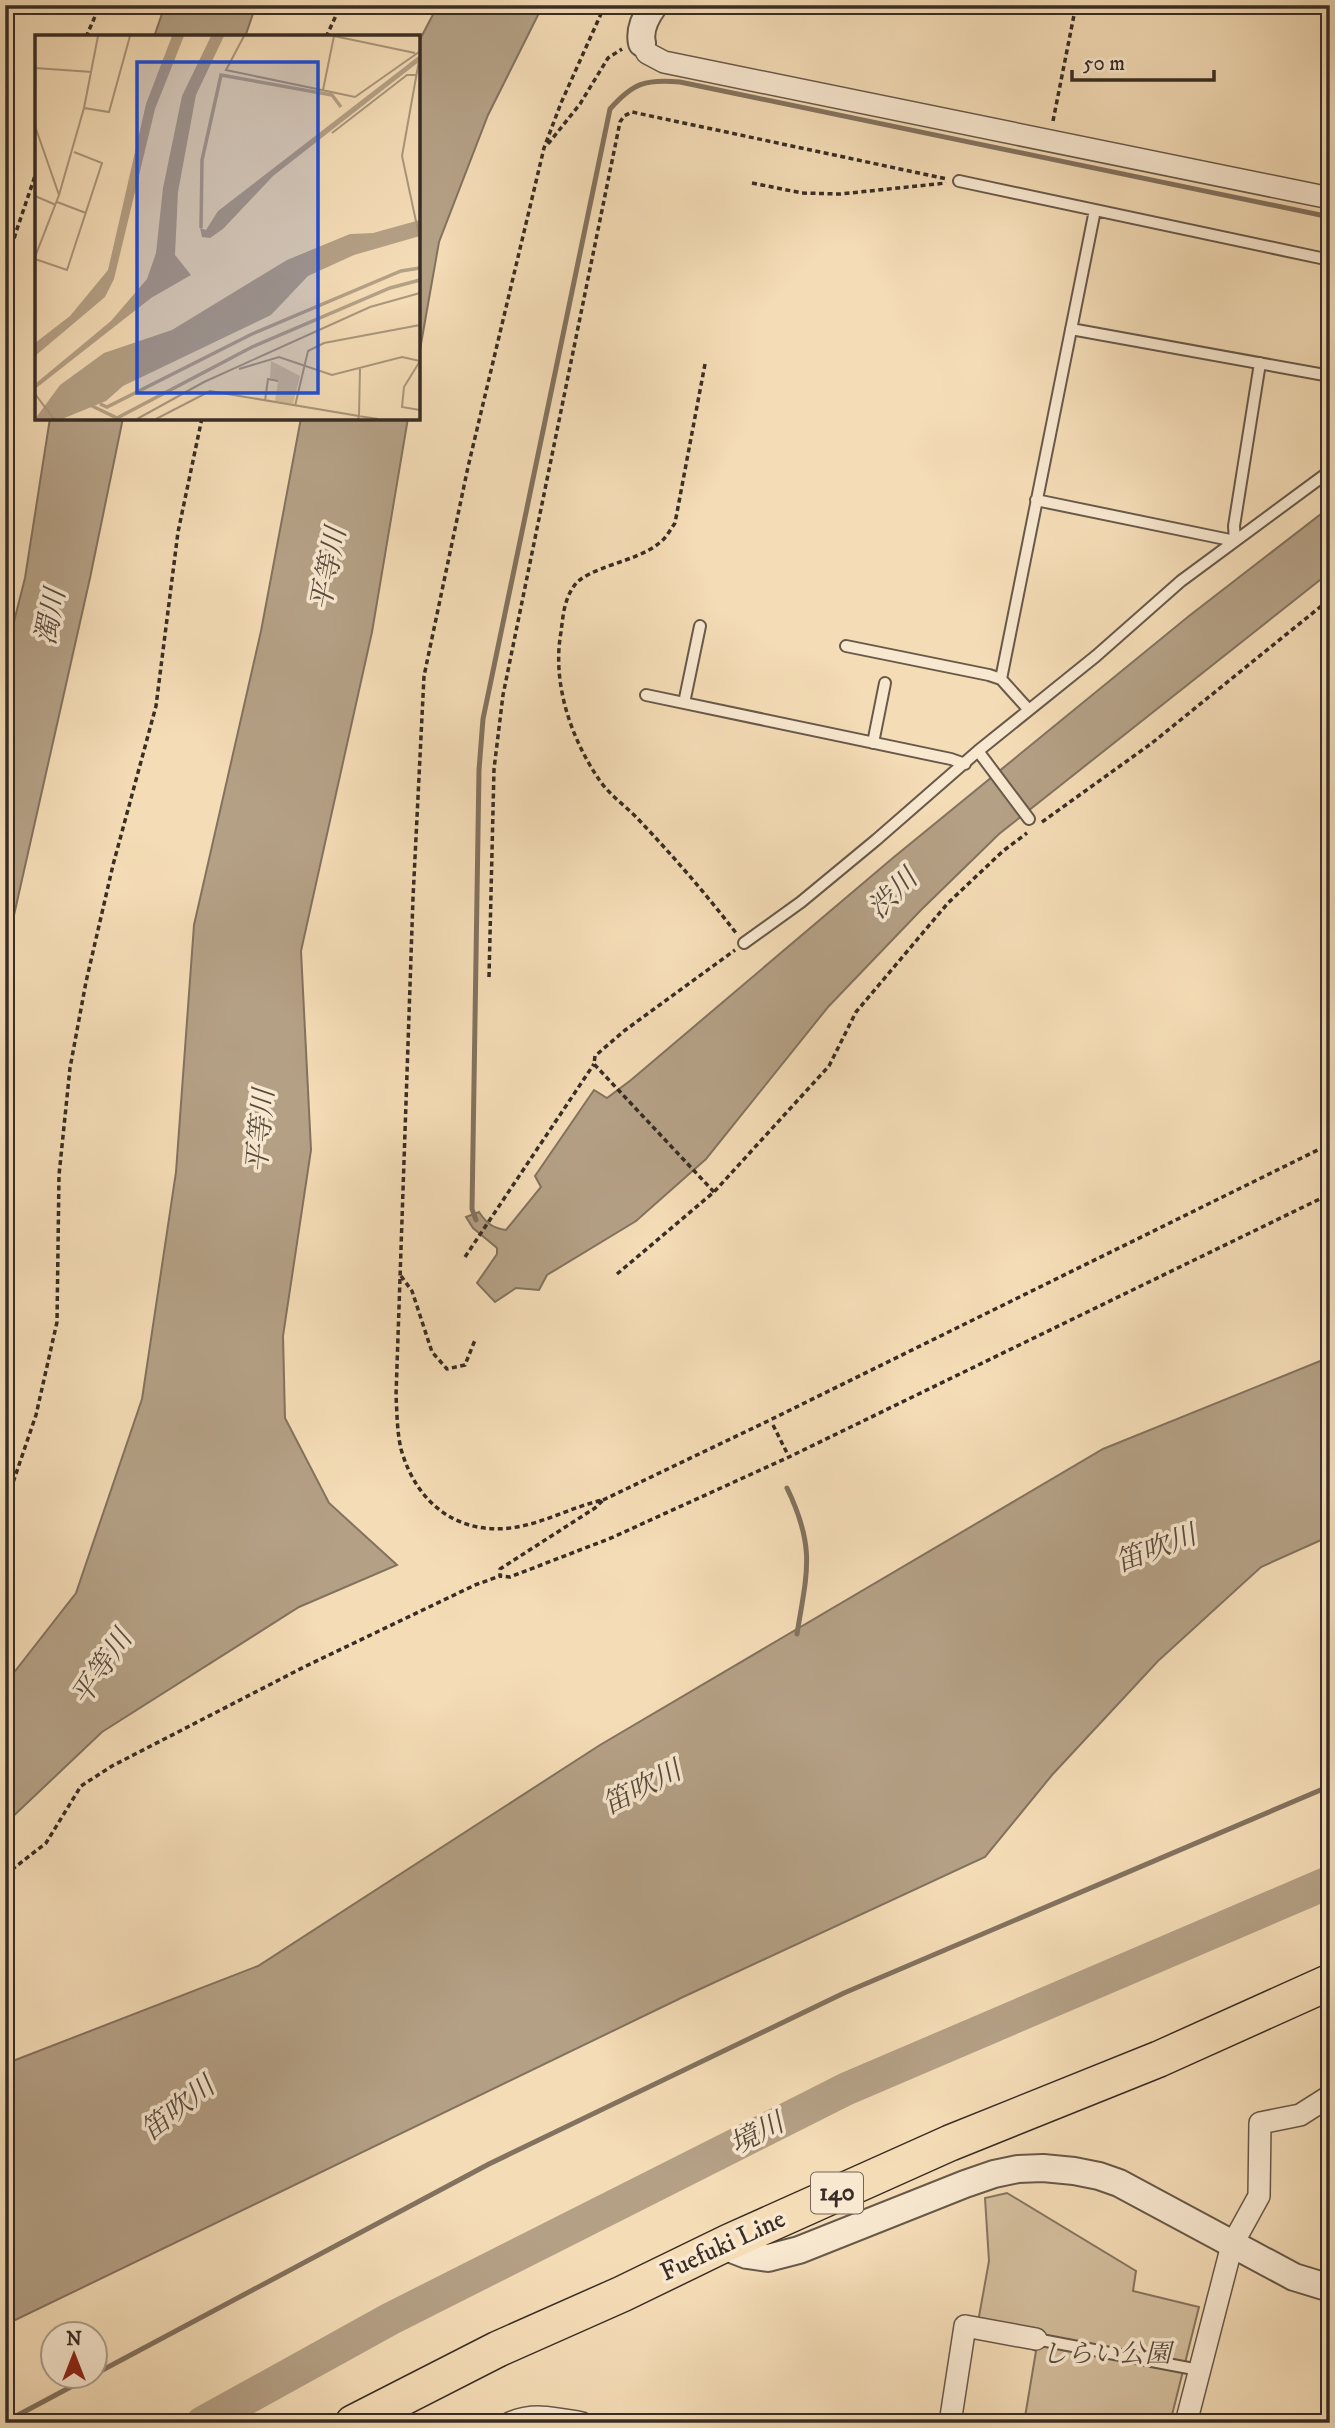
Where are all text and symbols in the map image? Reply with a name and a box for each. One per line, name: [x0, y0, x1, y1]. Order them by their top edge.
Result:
inset map: [35, 35, 420, 420]
scale bar: [1072, 38, 1214, 82]
text: 50 m: [1083, 51, 1125, 77]
water label: 平等川: [304, 521, 355, 614]
water label: 濁川: [28, 583, 74, 648]
water label: 渋川: [861, 860, 927, 926]
water label: 平等川: [240, 1085, 282, 1174]
water label: 笛吹川: [1111, 1517, 1204, 1580]
water label: 平等川: [64, 1621, 142, 1713]
water label: 笛吹川: [597, 1752, 690, 1823]
water label: 笛吹川: [134, 2068, 224, 2149]
water label: 境川: [724, 2104, 793, 2162]
road number: 140: [811, 2172, 863, 2214]
street label: Fuefuki Line: [655, 2203, 791, 2289]
north arrow: [38, 2320, 108, 2390]
text: N: [66, 2328, 82, 2351]
park label: しらい公園: [1041, 2338, 1175, 2371]

